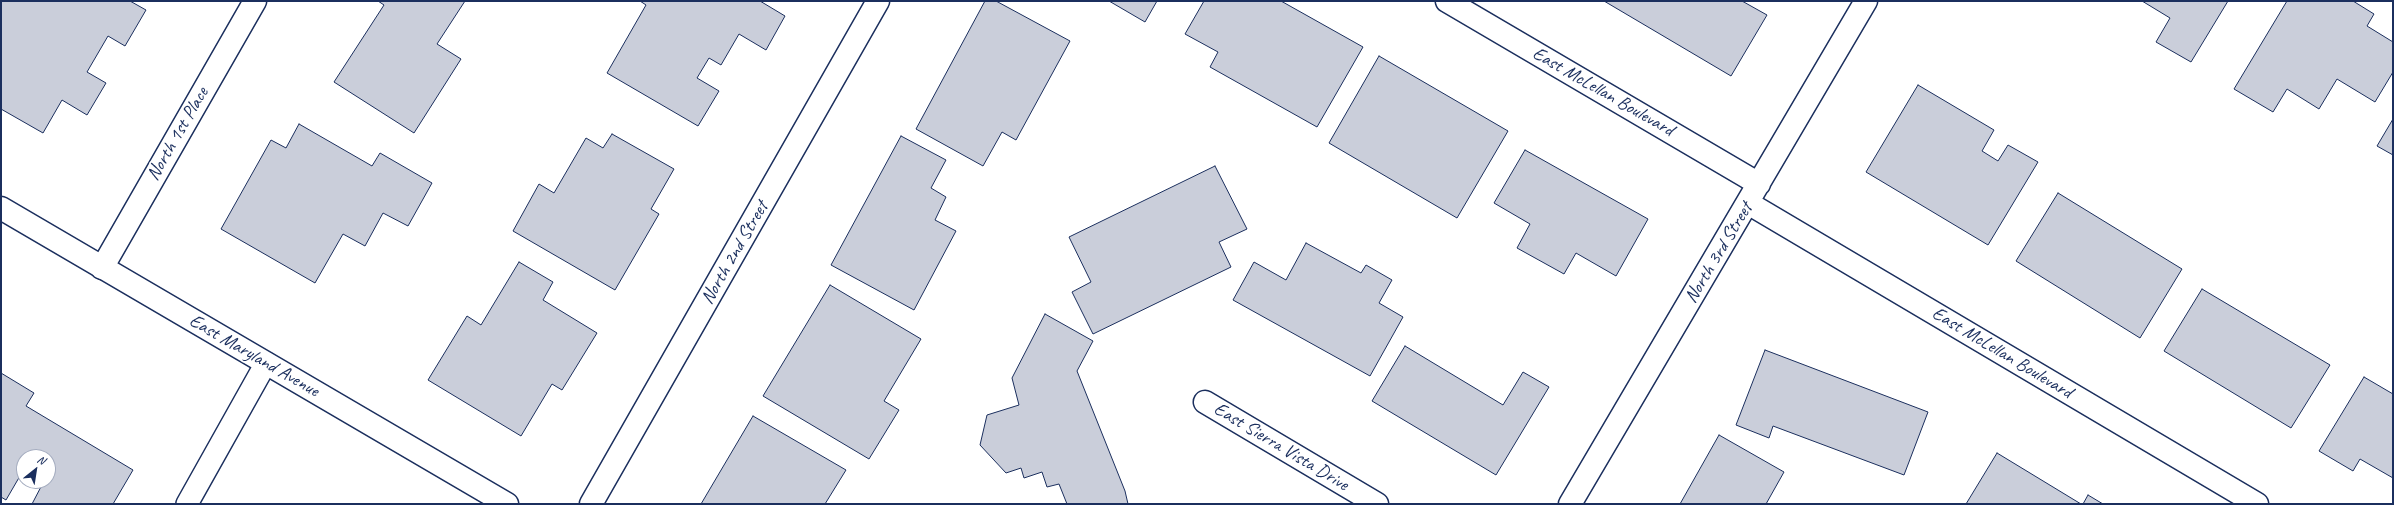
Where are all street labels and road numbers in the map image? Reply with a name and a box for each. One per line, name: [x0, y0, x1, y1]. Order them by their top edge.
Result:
street label: East McLellan Boulevard: [1528, 42, 1678, 142]
street label: North 1st Place: [142, 83, 214, 185]
street label: North 2nd Street: [696, 198, 774, 308]
street label: North 3rd Street: [1680, 199, 1758, 307]
street label: East McLellan Boulevard: [1928, 302, 2076, 404]
street label: East Maryland Avenue: [185, 310, 323, 402]
street label: East Sierra Vista Drive: [1210, 398, 1352, 496]

